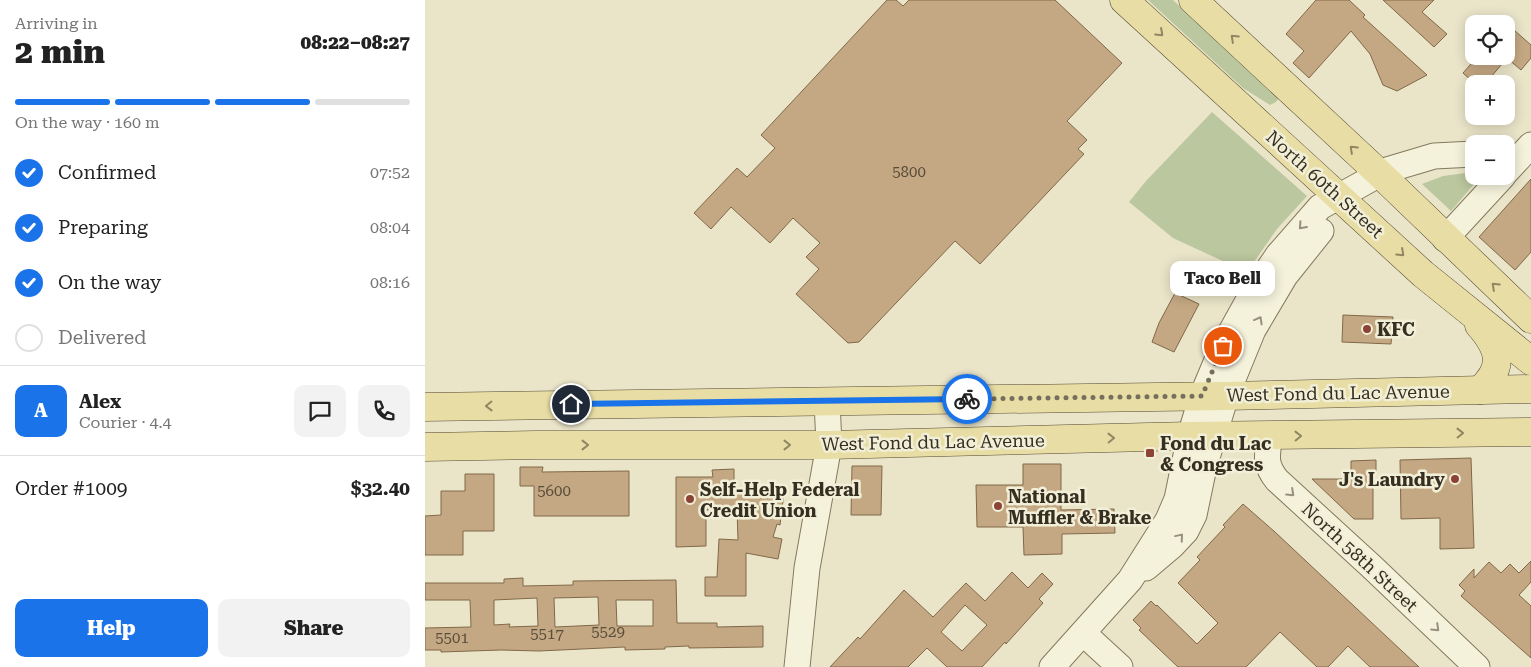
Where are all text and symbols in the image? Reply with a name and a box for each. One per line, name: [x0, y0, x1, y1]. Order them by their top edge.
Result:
text: Arriving in: [15, 14, 98, 33]
map controls: [1465, 15, 1515, 185]
button: locate: [1465, 15, 1515, 65]
one-way arrow: [1154, 27, 1163, 36]
text: 08:22–08:27: [301, 31, 410, 54]
text: 2 min: [15, 33, 105, 71]
one-way arrow: [1231, 35, 1240, 44]
button: +: [1465, 75, 1515, 125]
text: On the way · 160 m: [15, 113, 160, 132]
street label: North 60th Street: [1262, 126, 1388, 242]
button: −: [1465, 135, 1515, 185]
one-way arrow: [1350, 146, 1359, 155]
icon: check: [15, 159, 43, 187]
text: Confirmed: [58, 161, 156, 184]
text: 07:52: [370, 163, 410, 182]
house number: 5800: [892, 163, 926, 181]
icon: check: [15, 214, 43, 242]
text: Preparing: [58, 216, 148, 239]
text: 08:04: [370, 218, 410, 237]
one-way arrow: [1299, 221, 1308, 230]
one-way arrow: [1395, 247, 1404, 256]
callout: Taco Bell: [1171, 261, 1275, 296]
icon: check: [15, 269, 43, 297]
text: Taco Bell: [1184, 269, 1261, 288]
text: On the way: [58, 271, 161, 294]
text: 08:16: [370, 273, 410, 292]
one-way arrow: [1492, 283, 1501, 292]
one-way arrow: [1253, 316, 1263, 325]
place label: KFC: [1377, 319, 1415, 340]
marker: KFC: [1361, 323, 1373, 335]
pin: [1202, 325, 1244, 367]
text: Delivered: [58, 326, 146, 349]
icon: bag: [1209, 332, 1237, 360]
courier: [942, 374, 992, 424]
street label: West Fond du Lac Avenue: [1226, 381, 1450, 405]
pin: [550, 383, 592, 425]
button: chat: [294, 385, 346, 437]
button: phone: [358, 385, 410, 437]
icon: bike: [953, 385, 981, 413]
text: Alex: [79, 390, 121, 413]
icon: home: [557, 390, 585, 418]
text: A: [34, 399, 48, 422]
one-way arrow: [485, 401, 493, 411]
text: Courier · 4.4: [79, 413, 172, 432]
one-way arrow: [1456, 428, 1464, 438]
street label: West Fond du Lac Avenue: [821, 430, 1045, 454]
one-way arrow: [1294, 430, 1302, 441]
one-way arrow: [1107, 433, 1115, 443]
place label: Fond du Lac & Congress: [1160, 433, 1271, 475]
one-way arrow: [581, 440, 589, 450]
one-way arrow: [784, 440, 792, 450]
marker: Fond du Lac & Congress: [1144, 447, 1156, 459]
place label: J's Laundry: [1339, 469, 1445, 490]
marker: J's Laundry: [1449, 473, 1461, 485]
text: Order #1009: [15, 477, 127, 500]
text: $32.40: [351, 477, 410, 500]
place label: Self-Help Federal Credit Union: [700, 479, 860, 521]
house number: 5600: [537, 482, 571, 500]
place label: National Muffler & Brake: [1008, 486, 1152, 528]
one-way arrow: [1286, 487, 1295, 496]
marker: Self-Help Federal Credit Union: [684, 493, 696, 505]
street label: North 58th Street: [1298, 498, 1422, 616]
marker: National Muffler & Brake: [992, 500, 1004, 512]
one-way arrow: [1174, 534, 1183, 543]
button: Help: [15, 599, 208, 657]
button: Share: [218, 599, 410, 657]
one-way arrow: [1430, 622, 1439, 631]
house number: 5529: [591, 623, 625, 641]
house number: 5517: [530, 625, 564, 643]
house number: 5501: [435, 629, 469, 647]

